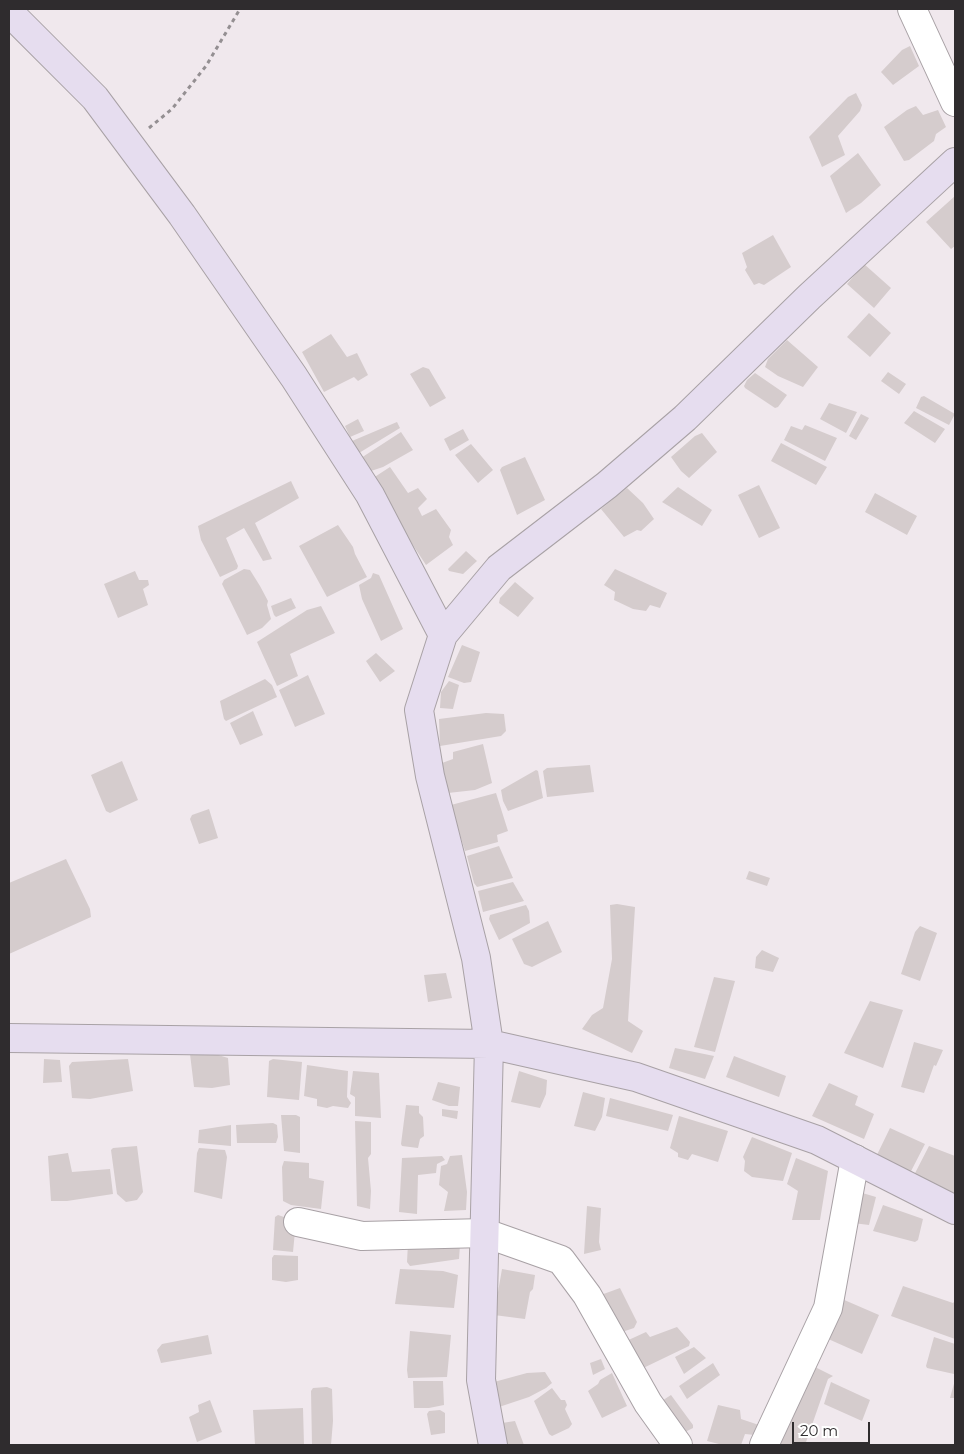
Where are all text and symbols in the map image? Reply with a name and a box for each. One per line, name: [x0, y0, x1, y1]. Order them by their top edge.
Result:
scale bar: [794, 1412, 872, 1444]
text: 20 m: [800, 1421, 838, 1440]

